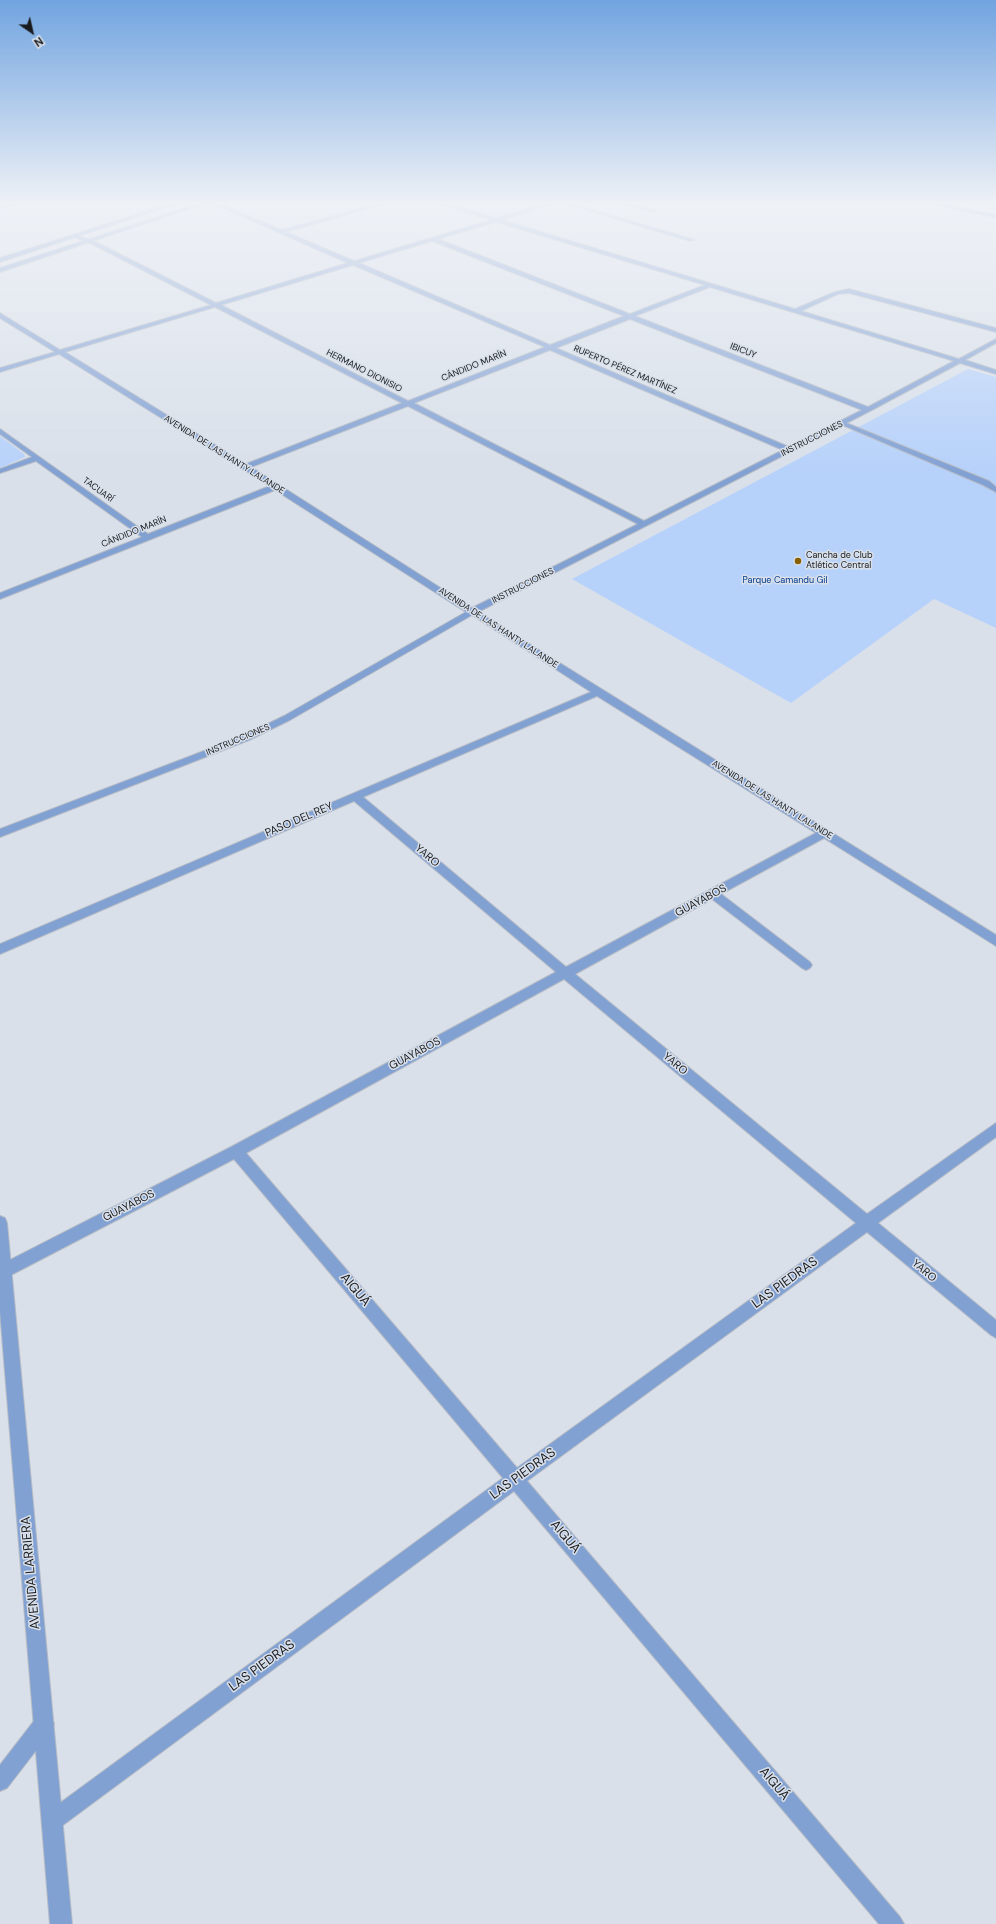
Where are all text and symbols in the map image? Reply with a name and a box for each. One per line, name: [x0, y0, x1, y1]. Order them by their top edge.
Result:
north arrow: [12, 12, 52, 52]
text: N: [31, 34, 46, 50]
street label: IBICUY: [728, 341, 758, 361]
street label: RUPERTO PÉREZ MARTÍNEZ: [572, 343, 678, 397]
street label: HERMANO DIONISIO: [324, 347, 404, 395]
street label: CÁNDIDO MARÍN: [440, 348, 508, 384]
street label: AVENIDA DE LAS HANTY LALANDE: [162, 413, 286, 497]
street label: INSTRUCCIONES: [779, 419, 845, 459]
street label: TACUARÍ: [80, 475, 116, 505]
street label: CÁNDIDO MARÍN: [100, 514, 168, 550]
place label: Cancha de Club Atlético Central: [806, 551, 873, 572]
marker: Cancha de Club Atlético Central: [793, 556, 803, 566]
street label: INSTRUCCIONES: [490, 566, 556, 606]
park label: Parque Camandu Gil: [743, 576, 827, 586]
street label: AVENIDA DE LAS HANTY LALANDE: [436, 585, 560, 671]
street label: INSTRUCCIONES: [205, 722, 271, 758]
street label: AVENIDA DE LAS HANTY LALANDE: [710, 758, 834, 842]
street label: PASO DEL REY: [263, 800, 335, 840]
street label: YARO: [412, 842, 442, 870]
street label: GUAYABOS: [673, 882, 729, 920]
street label: GUAYABOS: [387, 1035, 443, 1073]
street label: YARO: [660, 1050, 690, 1078]
street label: GUAYABOS: [101, 1187, 157, 1225]
street label: LAS PIEDRAS: [749, 1254, 821, 1312]
street label: YARO: [909, 1257, 939, 1285]
street label: AIGUÁ: [337, 1270, 373, 1310]
street label: LAS PIEDRAS: [487, 1445, 559, 1503]
street label: AVENIDA LARRIERA: [18, 1516, 44, 1630]
street label: AIGUÁ: [547, 1517, 583, 1557]
street label: LAS PIEDRAS: [226, 1637, 298, 1695]
street label: AIGUÁ: [756, 1764, 792, 1804]

